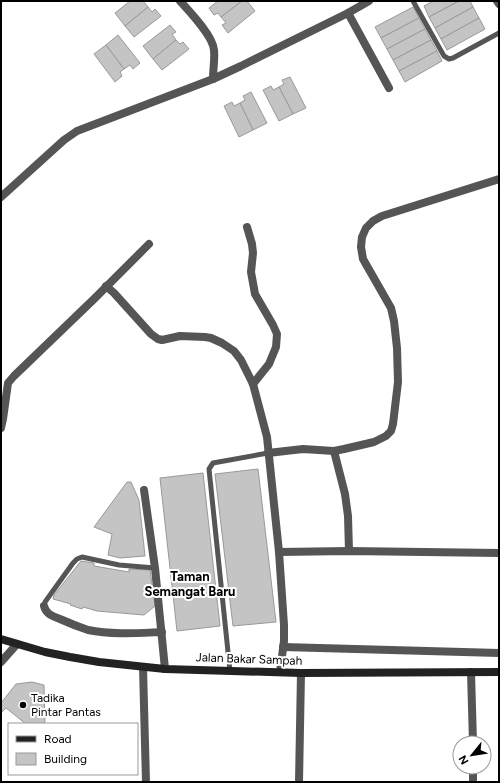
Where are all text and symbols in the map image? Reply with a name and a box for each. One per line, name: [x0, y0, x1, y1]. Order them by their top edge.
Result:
district label: Taman Semangat Baru: [144, 569, 236, 599]
street label: Jalan Bakar Sampah: [195, 650, 303, 668]
place label: Tadika Pintar Pantas: [31, 691, 101, 719]
marker: Tadika Pintar Pantas: [18, 700, 28, 710]
legend: [8, 723, 138, 775]
text: Road: [44, 732, 72, 746]
north arrow: [452, 735, 492, 775]
text: Building: [44, 752, 87, 766]
text: N: [456, 753, 472, 767]

